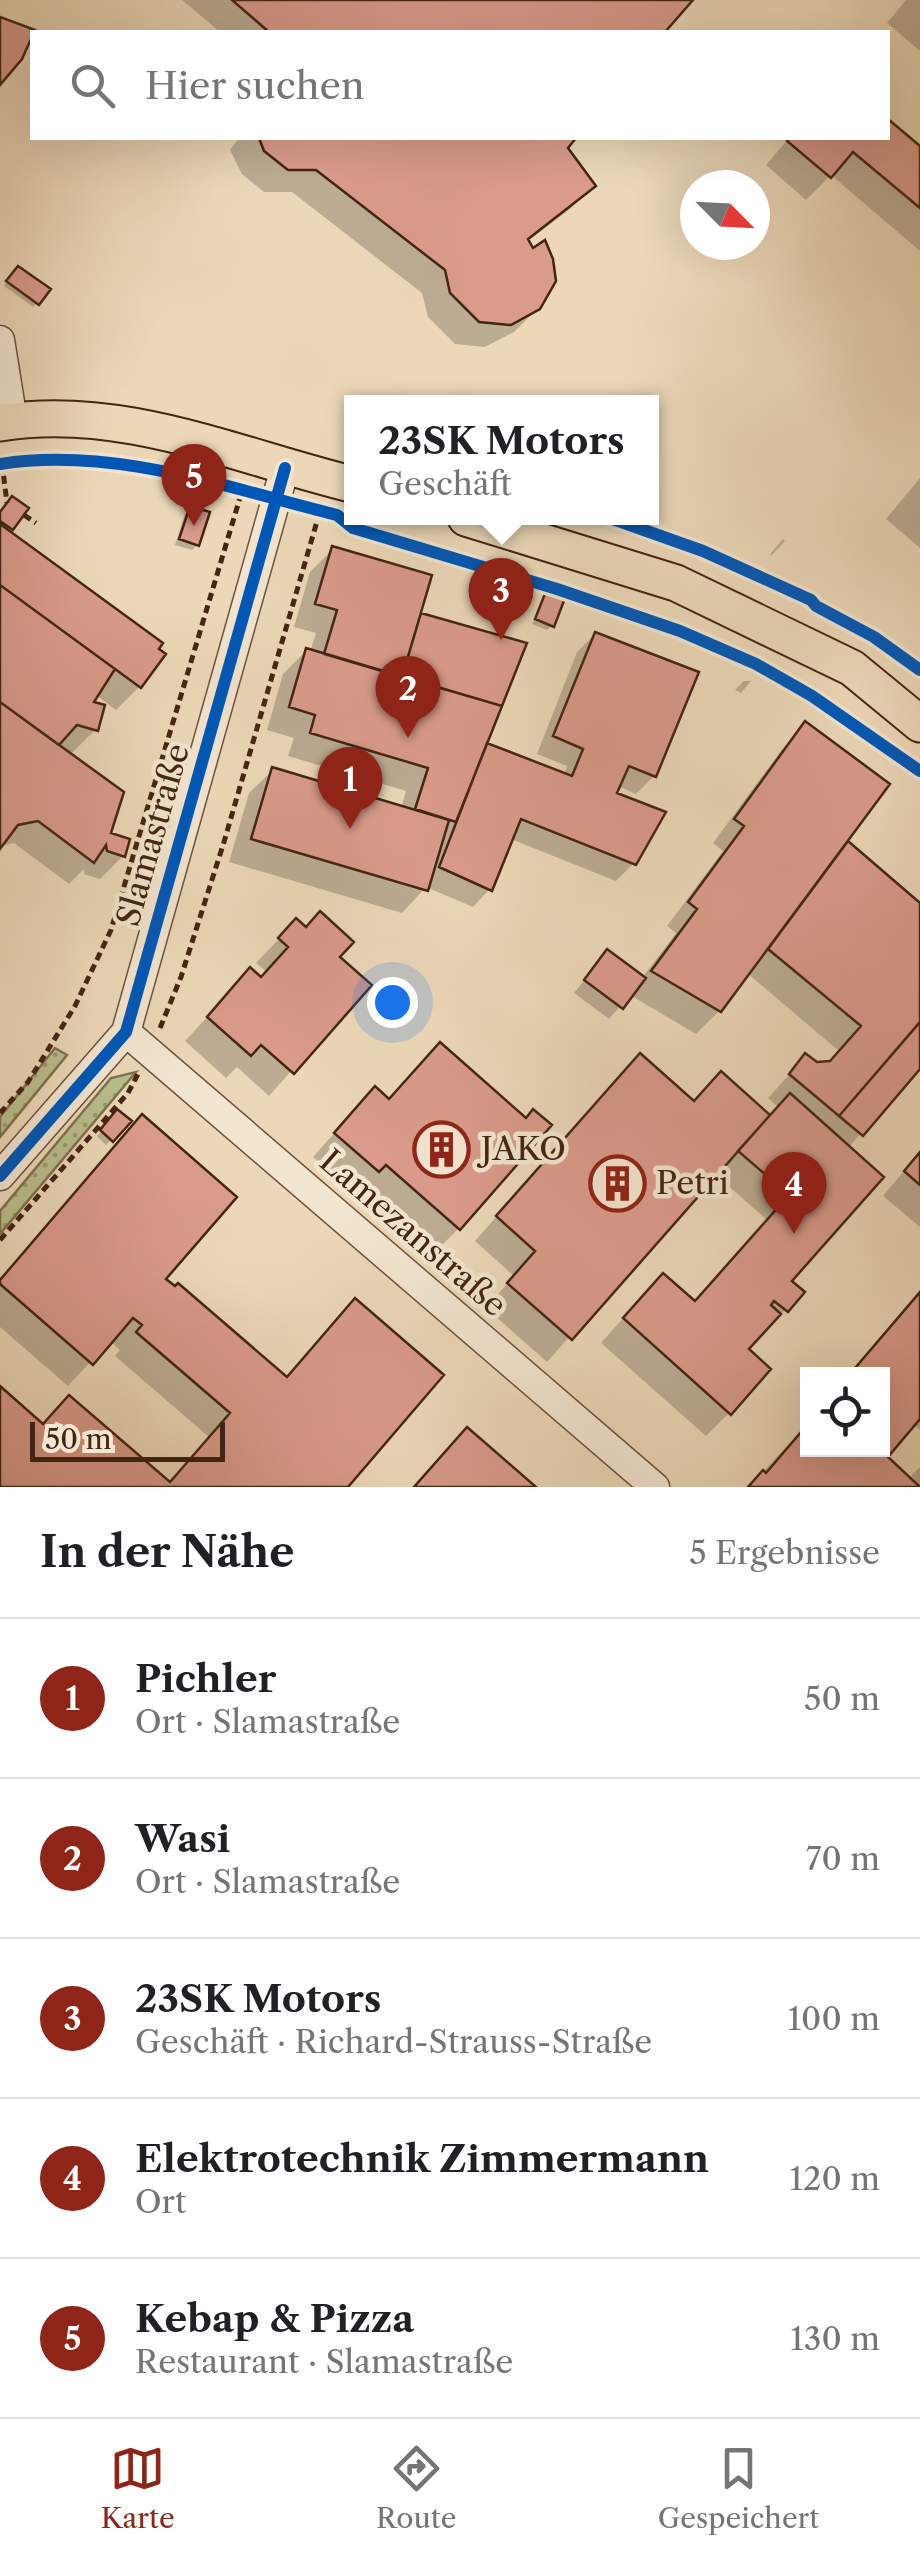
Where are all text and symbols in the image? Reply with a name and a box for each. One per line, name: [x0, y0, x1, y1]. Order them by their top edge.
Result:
search box: [30, 30, 890, 140]
icon: search: [65, 58, 120, 113]
text: Hier suchen: [145, 62, 365, 109]
north arrow: [680, 170, 770, 260]
popup: [344, 395, 659, 525]
text: 23SK Motors: [378, 417, 625, 464]
pin: 5: [162, 444, 226, 526]
text: Geschäft: [378, 464, 512, 503]
pin: 3: [468, 558, 534, 640]
pin: 2: [376, 656, 440, 738]
street label: Slamastraße: [108, 739, 197, 930]
pin: 1: [318, 746, 382, 829]
your location: [367, 977, 418, 1028]
building icon: JAKO: [412, 1119, 472, 1179]
place label: JAKO: [476, 1129, 566, 1168]
street label: Lamezanstraße: [312, 1141, 515, 1324]
pin: 4: [762, 1152, 826, 1234]
building icon: Petri: [587, 1153, 647, 1213]
place label: Petri: [656, 1163, 729, 1202]
map controls: [800, 1367, 890, 1457]
button: locate: [800, 1367, 890, 1457]
scale bar: [30, 1417, 225, 1462]
text: 50 m: [45, 1422, 112, 1456]
text: In der Nähe: [40, 1526, 294, 1578]
text: 5 Ergebnisse: [689, 1533, 880, 1572]
text: Pichler: [135, 1655, 276, 1702]
text: 1: [65, 1679, 80, 1718]
text: 50 m: [804, 1679, 880, 1718]
text: Ort · Slamastraße: [135, 1702, 400, 1741]
text: Wasi: [135, 1815, 230, 1862]
text: 2: [63, 1839, 82, 1878]
text: 70 m: [806, 1839, 880, 1878]
text: Ort · Slamastraße: [135, 1862, 400, 1901]
text: 23SK Motors: [135, 1975, 381, 2022]
text: 3: [63, 1999, 82, 2038]
text: 100 m: [788, 1999, 880, 2038]
text: Geschäft · Richard-Strauss-Straße: [135, 2022, 652, 2061]
text: Elektrotechnik Zimmermann: [135, 2135, 709, 2182]
text: 4: [63, 2159, 82, 2198]
text: 120 m: [790, 2159, 880, 2198]
text: Ort: [135, 2182, 186, 2221]
text: Kebap & Pizza: [135, 2295, 414, 2342]
text: 5: [64, 2319, 81, 2358]
text: 130 m: [790, 2319, 880, 2358]
text: Restaurant · Slamastraße: [135, 2342, 513, 2381]
tab: Karte: [101, 2441, 175, 2535]
tab: Route: [376, 2441, 456, 2535]
tab: Gespeichert: [658, 2441, 819, 2535]

